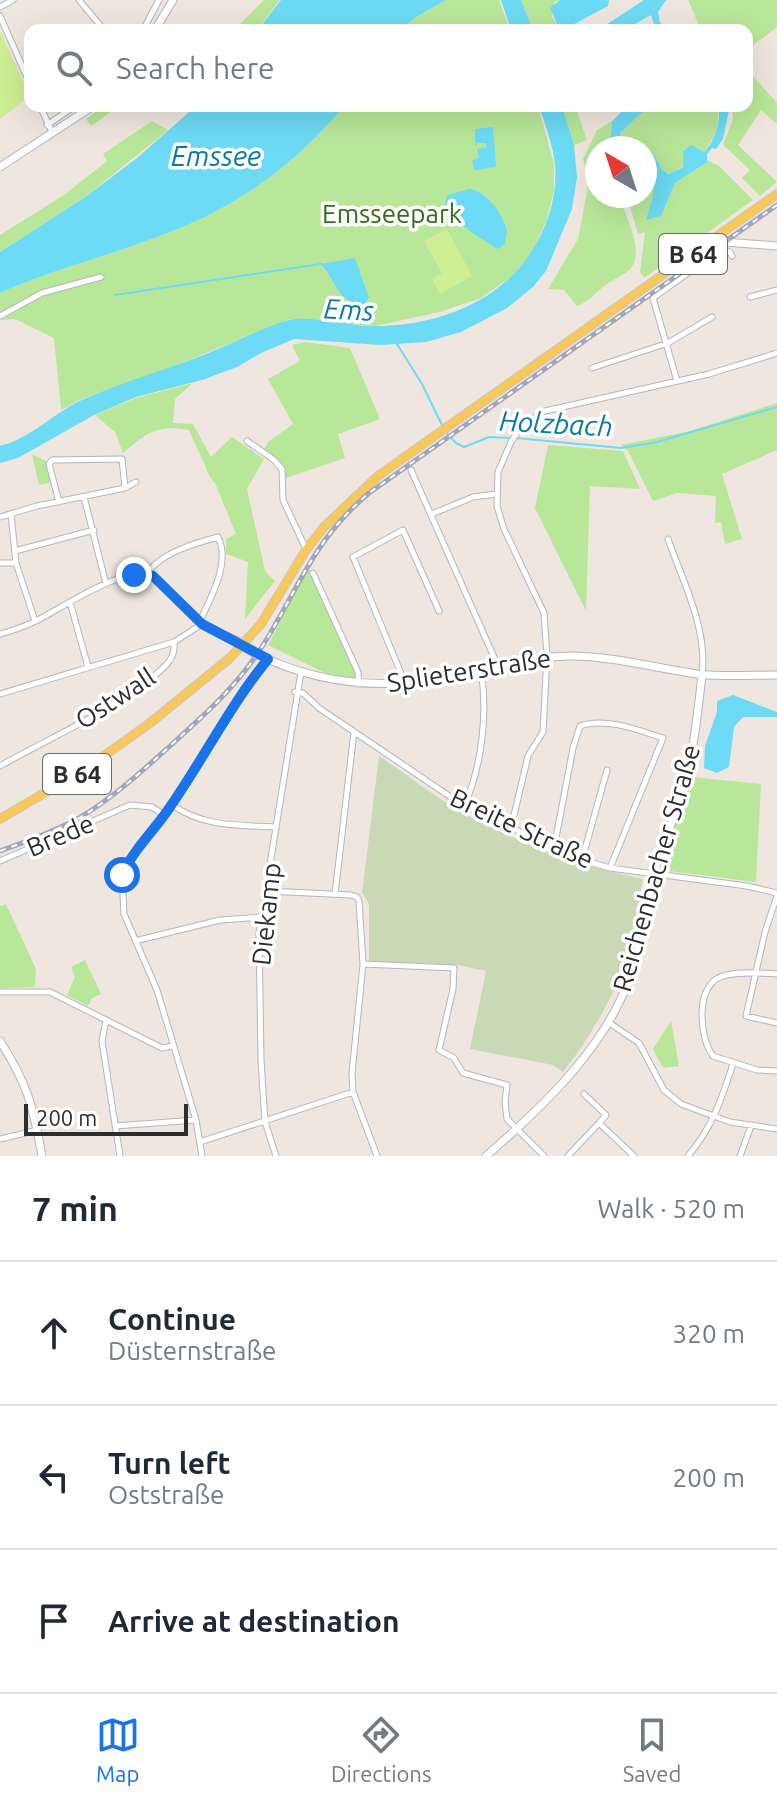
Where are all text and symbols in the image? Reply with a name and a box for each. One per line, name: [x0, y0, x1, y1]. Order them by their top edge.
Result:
search box: [24, 24, 753, 112]
icon: search: [52, 46, 96, 90]
text: Search here: [116, 51, 275, 85]
north arrow: [585, 136, 657, 208]
water label: Emssee: [171, 140, 261, 171]
park label: Emsseepark: [322, 199, 462, 228]
road number: B 64: [659, 234, 727, 274]
water label: Ems: [323, 292, 375, 326]
water label: Holzbach: [498, 405, 614, 441]
route end: [116, 557, 152, 593]
street label: Splieterstraße: [385, 643, 553, 697]
street label: Ostwall: [70, 662, 160, 734]
street label: Reichenbacher Straße: [607, 741, 705, 995]
road number: B 64: [43, 754, 111, 794]
street label: Breite Straße: [446, 782, 598, 874]
street label: Brede: [22, 808, 98, 862]
route start: [104, 857, 140, 893]
street label: Diekamp: [246, 861, 286, 967]
scale bar: [24, 1100, 188, 1136]
text: 200 m: [36, 1105, 97, 1130]
text: 7 min: [32, 1189, 118, 1227]
text: Walk · 520 m: [597, 1194, 745, 1223]
text: Continue: [108, 1302, 236, 1336]
icon: ahead: [32, 1311, 76, 1355]
text: 320 m: [673, 1319, 745, 1348]
text: Düsternstraße: [108, 1336, 276, 1365]
text: Turn left: [108, 1446, 230, 1480]
icon: left: [32, 1455, 76, 1499]
text: 200 m: [673, 1463, 745, 1492]
text: Oststraße: [108, 1480, 224, 1509]
icon: arrive: [32, 1599, 76, 1643]
text: Arrive at destination: [108, 1604, 400, 1638]
tab: Map: [96, 1713, 140, 1786]
tab: Directions: [331, 1713, 431, 1786]
tab: Saved: [623, 1713, 681, 1786]

